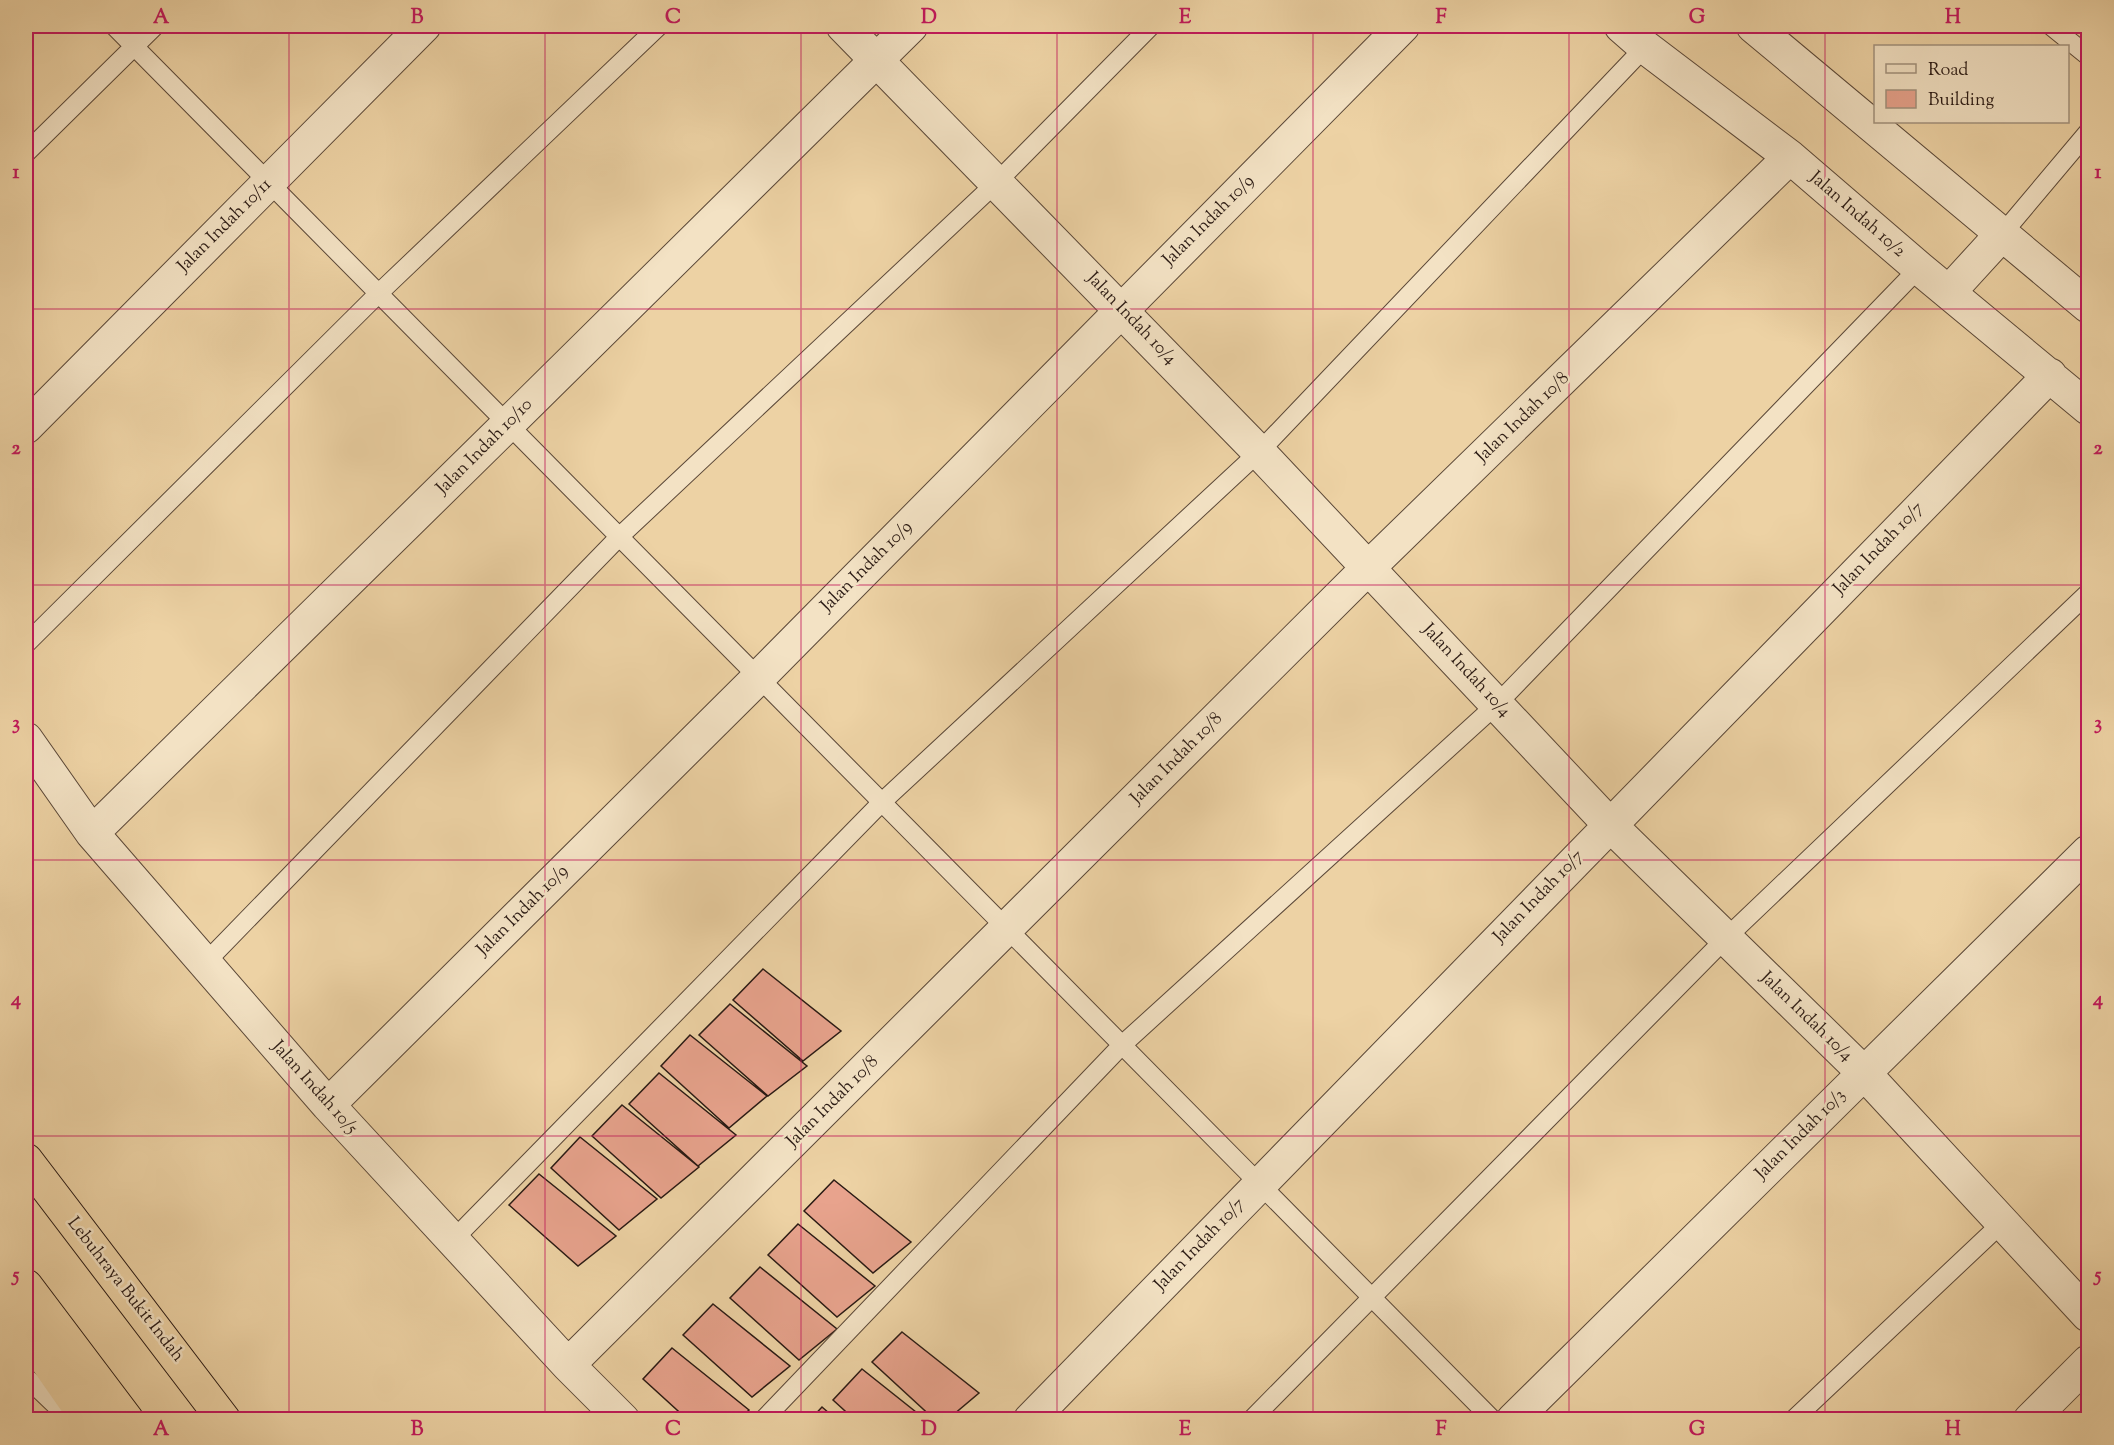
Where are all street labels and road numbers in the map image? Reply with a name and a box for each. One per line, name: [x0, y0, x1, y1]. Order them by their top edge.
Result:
street label: Jalan Indah 10/2: [1802, 165, 1911, 265]
street label: Jalan Indah 10/9: [1157, 169, 1261, 273]
street label: Jalan Indah 10/11: [171, 173, 278, 280]
street label: Jalan Indah 10/4: [1079, 266, 1182, 371]
street label: Jalan Indah 10/8: [1470, 367, 1576, 470]
street label: Jalan Indah 10/10: [430, 393, 539, 502]
street label: Jalan Indah 10/7: [1827, 496, 1930, 602]
street label: Jalan Indah 10/9: [815, 515, 919, 619]
street label: Jalan Indah 10/4: [1415, 617, 1516, 724]
street label: Jalan Indah 10/8: [1124, 707, 1229, 812]
street label: Jalan Indah 10/7: [1487, 844, 1590, 950]
street label: Jalan Indah 10/9: [471, 859, 575, 963]
street label: Jalan Indah 10/4: [1753, 965, 1858, 1068]
street label: Jalan Indah 10/5: [264, 1035, 363, 1141]
street label: Jalan Indah 10/8: [780, 1050, 885, 1155]
street label: Jalan Indah 10/3: [1749, 1084, 1852, 1187]
street label: Jalan Indah 10/7: [1148, 1192, 1251, 1298]
street label: Lebuhraya Bukit Indah: [60, 1212, 190, 1368]

